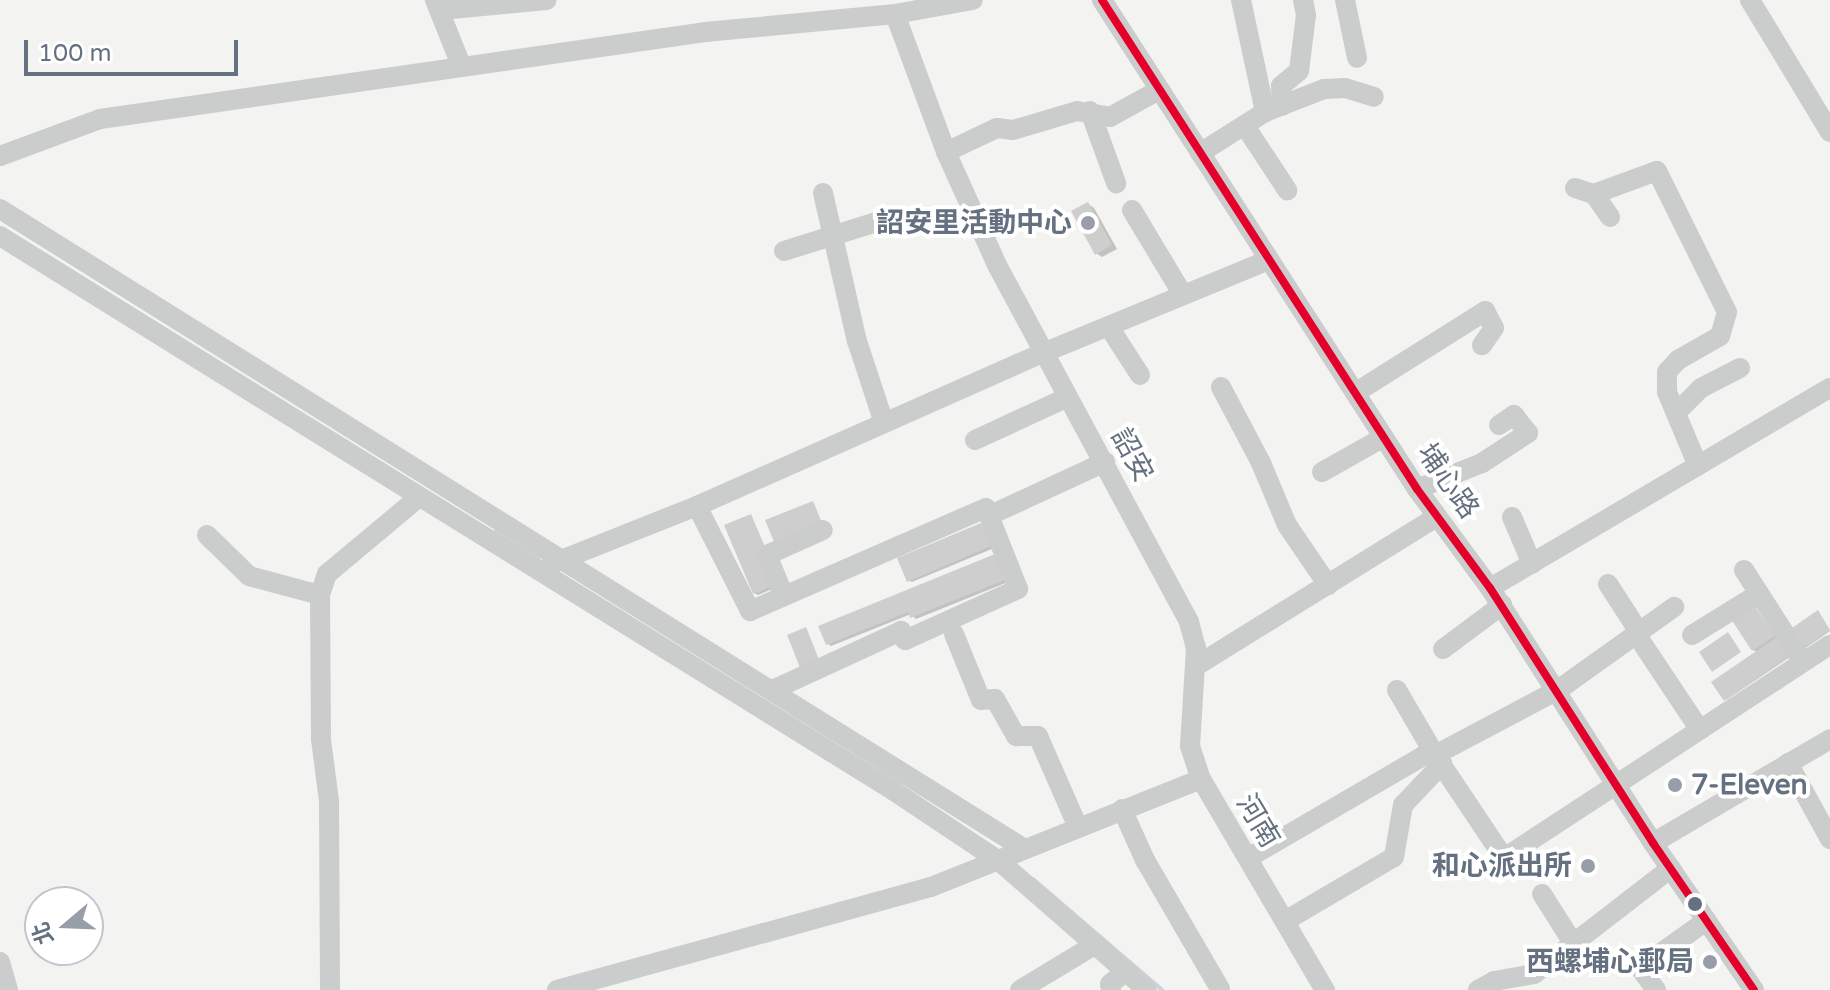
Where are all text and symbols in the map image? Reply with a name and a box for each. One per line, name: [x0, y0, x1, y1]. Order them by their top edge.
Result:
scale bar: [28, 24, 242, 74]
text: 100 m: [38, 39, 112, 68]
place label: 詔安里活動中心: [876, 206, 1072, 240]
marker: 詔安里活動中心: [1079, 214, 1097, 232]
street label: 詔安: [1104, 422, 1160, 488]
street label: 埔心路: [1410, 437, 1486, 525]
place label: 7-Eleven: [1691, 768, 1808, 802]
marker: 7-Eleven: [1666, 776, 1684, 794]
street label: 河南: [1229, 788, 1287, 854]
place label: 和心派出所: [1432, 849, 1572, 883]
marker: 和心派出所: [1579, 857, 1597, 875]
north arrow: [24, 886, 104, 966]
unlabelled marker: [1687, 896, 1703, 912]
text: 北: [27, 919, 59, 948]
place label: 西螺埔心郵局: [1526, 945, 1694, 979]
marker: 西螺埔心郵局: [1701, 953, 1719, 971]

